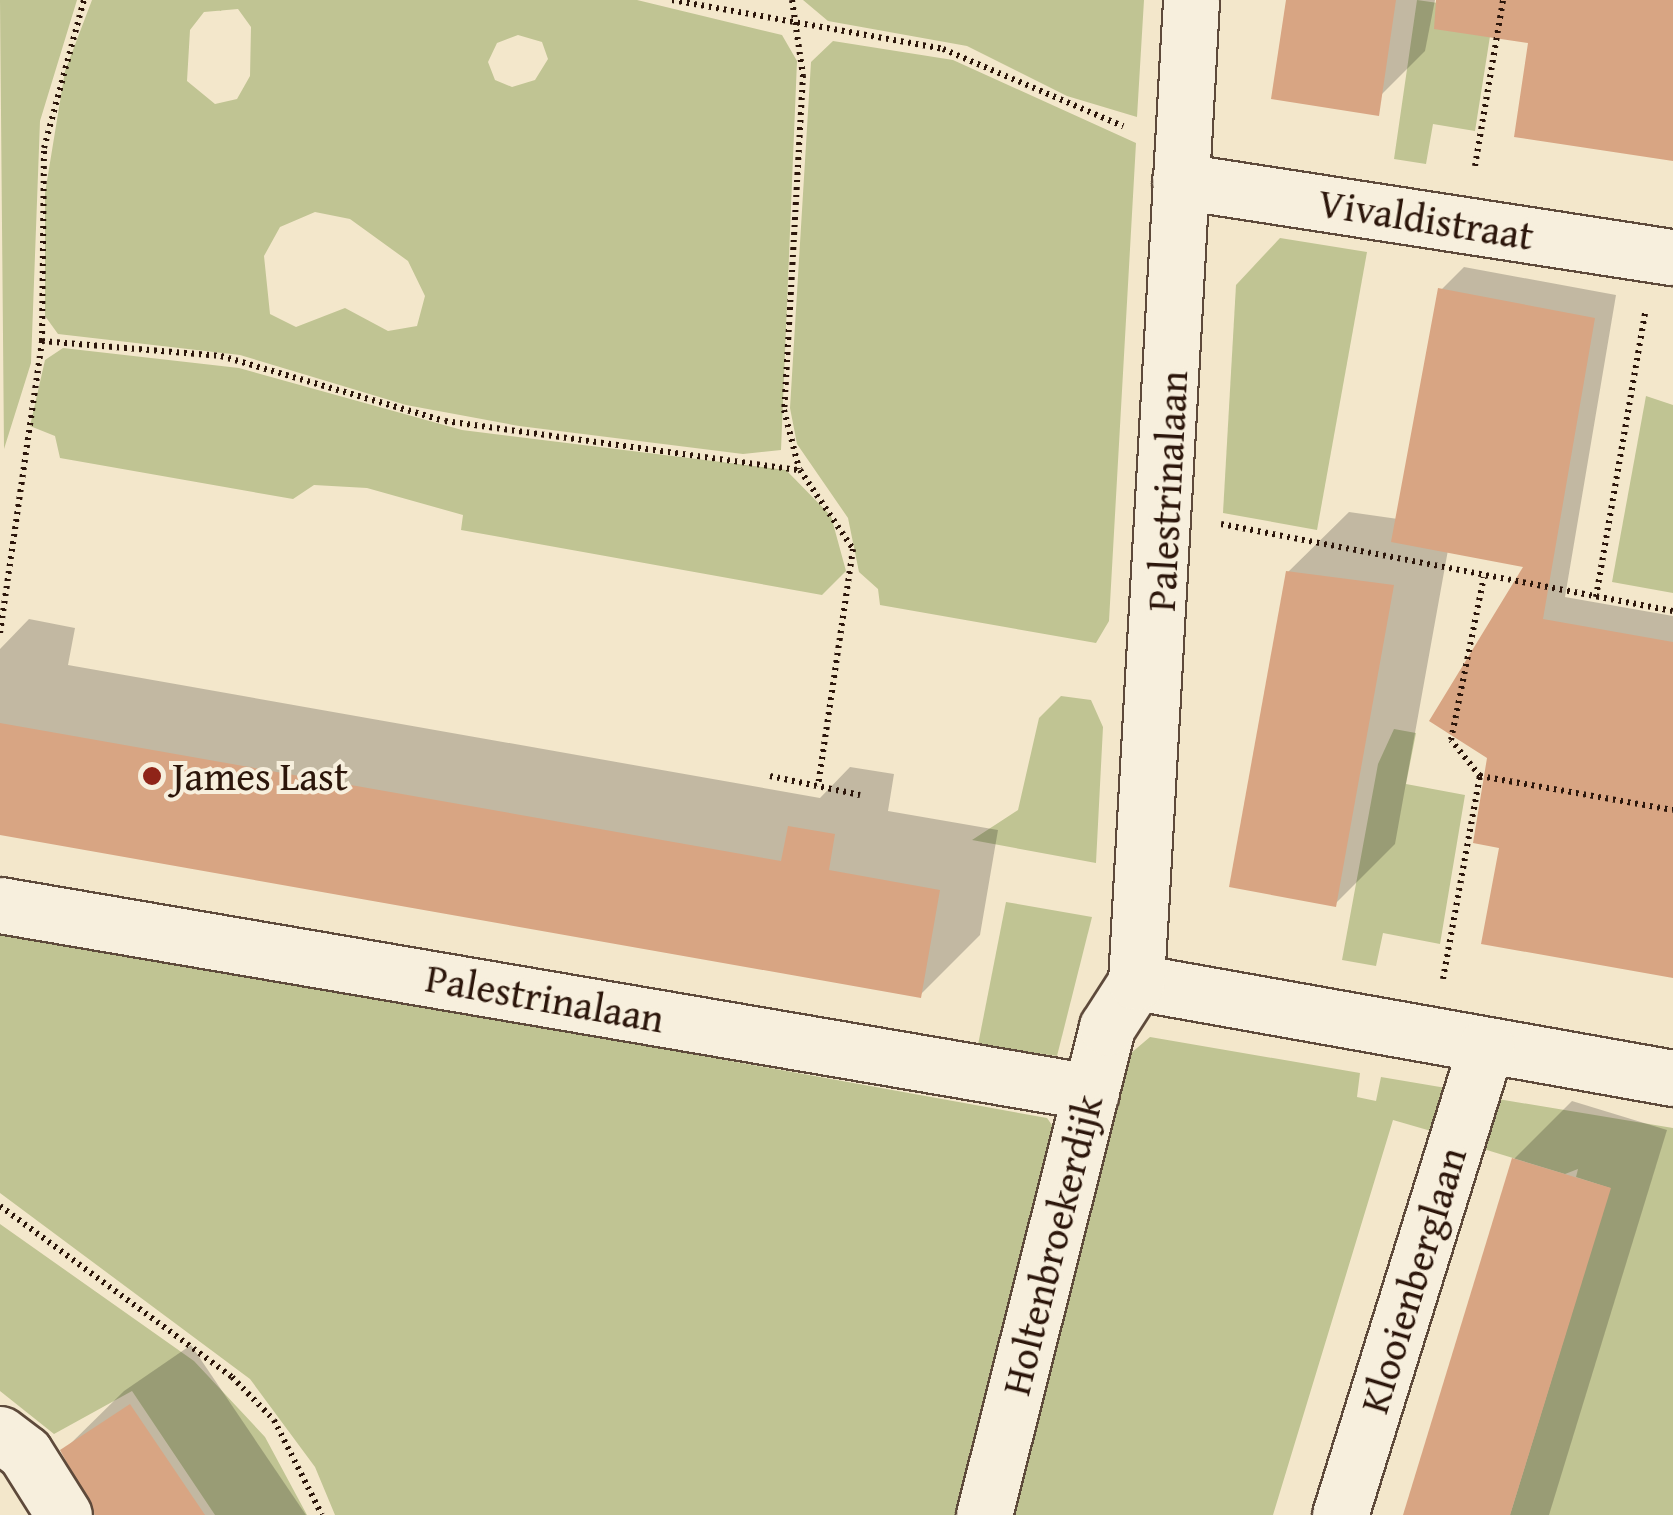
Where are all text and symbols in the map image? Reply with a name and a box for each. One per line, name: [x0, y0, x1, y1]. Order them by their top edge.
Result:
street label: Vivaldistraat: [1315, 178, 1537, 260]
street label: Palestrinalaan: [1137, 369, 1197, 613]
place label: James Last: [172, 752, 348, 800]
marker: James Last: [141, 765, 163, 787]
street label: Palestrinalaan: [422, 953, 668, 1043]
street label: Holtenbroekerdijk: [992, 1090, 1112, 1400]
street label: Klooienberglaan: [1350, 1141, 1476, 1419]

